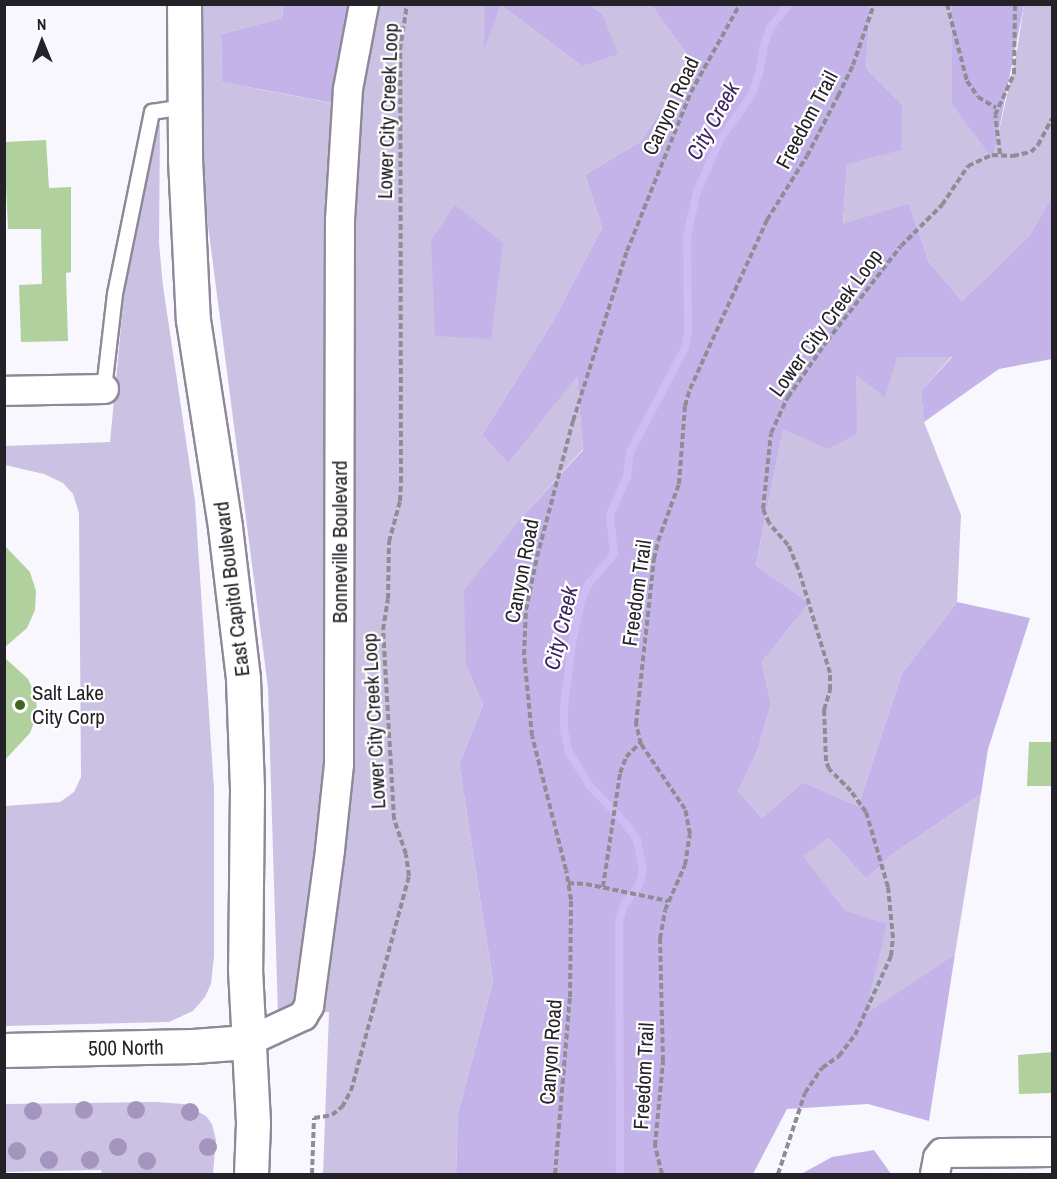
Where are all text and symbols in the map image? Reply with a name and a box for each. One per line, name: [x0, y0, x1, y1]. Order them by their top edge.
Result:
north arrow: [12, 12, 72, 72]
text: N: [37, 13, 47, 35]
street label: Lower City Creek Loop: [372, 23, 404, 199]
street label: Canyon Road: [637, 53, 705, 159]
street label: Freedom Trail: [771, 67, 843, 173]
water label: City Creek: [681, 77, 745, 165]
street label: Lower City Creek Loop: [764, 244, 888, 402]
street label: Bonneville Boulevard: [327, 461, 353, 623]
street label: East Capitol Boulevard: [209, 500, 255, 678]
street label: Canyon Road: [500, 517, 544, 625]
street label: Freedom Trail: [617, 538, 657, 648]
water label: City Creek: [539, 584, 583, 672]
street label: Lower City Creek Loop: [357, 632, 391, 810]
place label: Salt Lake City Corp: [32, 680, 105, 730]
marker: Salt Lake City Corp: [13, 698, 27, 712]
street label: Canyon Road: [535, 999, 567, 1105]
street label: Freedom Trail: [629, 1022, 659, 1130]
street label: 500 North: [88, 1035, 164, 1061]

